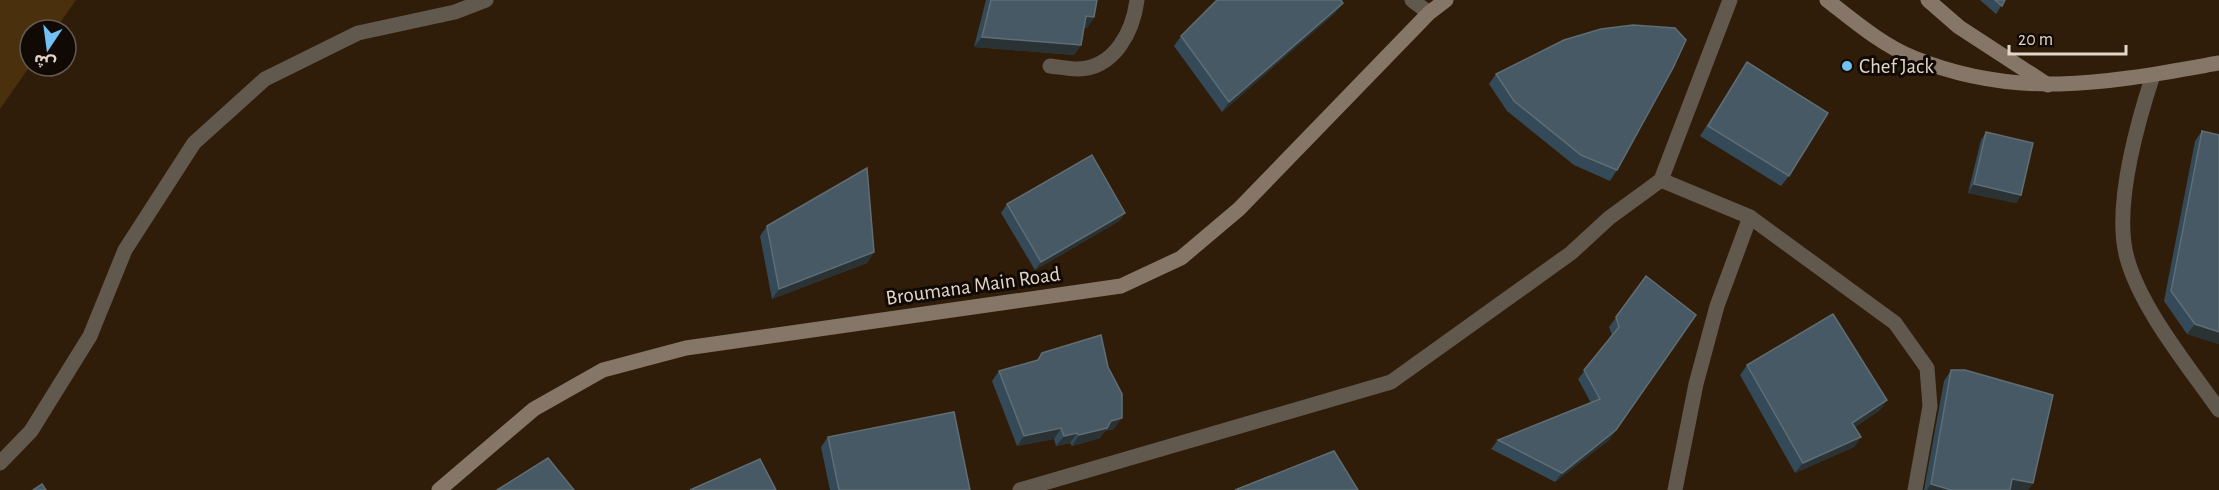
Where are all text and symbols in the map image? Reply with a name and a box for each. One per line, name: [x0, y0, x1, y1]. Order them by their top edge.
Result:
north arrow: [18, 18, 78, 78]
scale bar: [2009, 18, 2126, 56]
text: 20 m: [2018, 31, 2053, 49]
text: ش: [32, 50, 58, 72]
place label: Chef Jack: [1859, 56, 1934, 77]
marker: Chef Jack: [1840, 59, 1854, 73]
street label: Broumana Main Road: [884, 263, 1062, 309]

